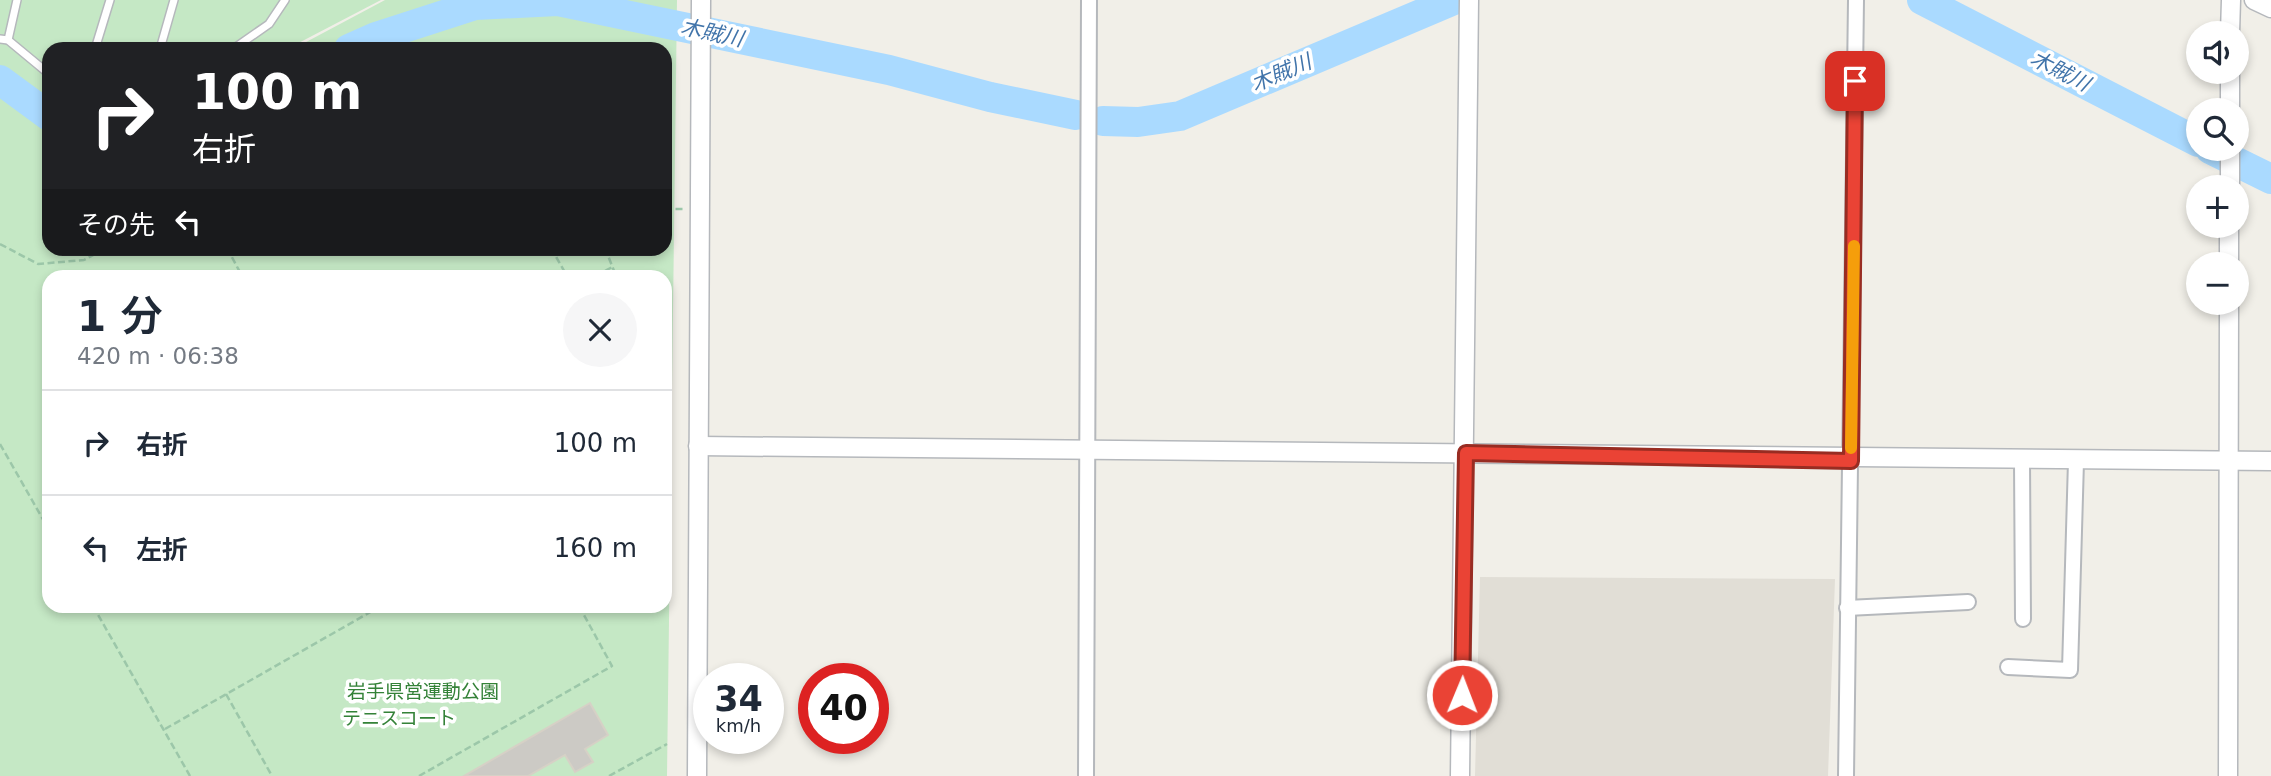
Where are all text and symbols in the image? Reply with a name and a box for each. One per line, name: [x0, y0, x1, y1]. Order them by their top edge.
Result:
water label: 木賊川: [679, 15, 747, 52]
map controls: [2186, 21, 2249, 315]
button: sound: [2186, 21, 2249, 84]
water label: 木賊川: [2026, 46, 2095, 97]
water label: 木賊川: [1247, 49, 1317, 96]
pin: [1825, 51, 1885, 111]
icon: arrive: [1836, 62, 1874, 100]
text: 100 m: [192, 64, 362, 121]
icon: right: [77, 70, 168, 161]
button: search: [2186, 98, 2249, 161]
text: 右折: [192, 130, 256, 168]
button: +: [2186, 175, 2249, 238]
icon: left: [169, 203, 207, 241]
text: その先: [77, 210, 155, 240]
button: −: [2186, 252, 2249, 315]
text: 1 分: [77, 292, 163, 341]
button: close: [563, 293, 637, 367]
text: 420 m · 06:38: [77, 343, 239, 369]
icon: right: [77, 424, 115, 462]
text: 100 m: [554, 428, 637, 458]
text: 右折: [136, 430, 188, 460]
icon: left: [77, 529, 115, 567]
text: 160 m: [554, 533, 637, 563]
text: 左折: [136, 535, 188, 565]
position arrow: [1425, 658, 1499, 732]
speed limit sign: 40: [798, 663, 889, 754]
text: 34: [714, 679, 763, 719]
park label: 岩手県営運動公園: [347, 680, 499, 702]
park label: テニスコート: [342, 707, 456, 729]
text: km/h: [716, 715, 761, 736]

